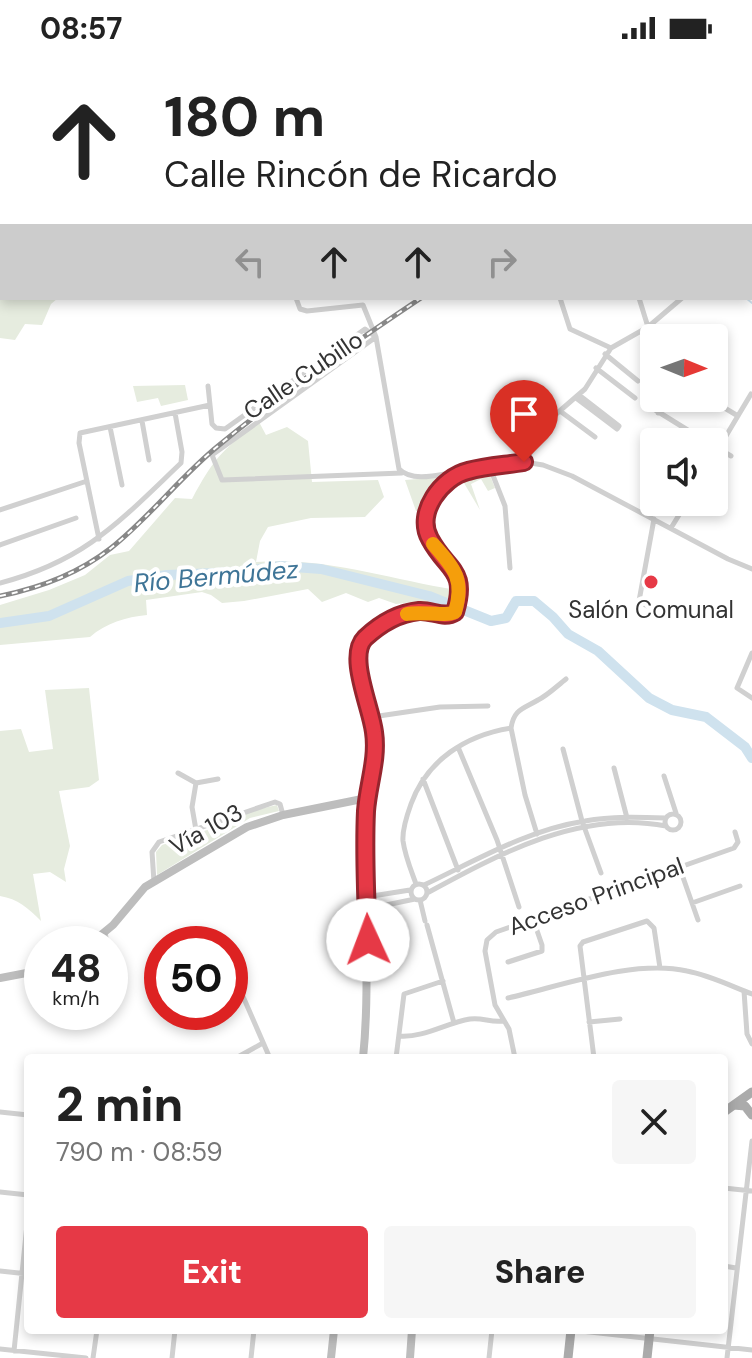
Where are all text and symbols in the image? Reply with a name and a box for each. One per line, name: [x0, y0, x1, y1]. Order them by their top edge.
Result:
text: 08:57: [40, 9, 122, 48]
text: 180 m: [164, 80, 325, 153]
icon: ahead: [32, 88, 136, 192]
text: Calle Rincón de Ricardo: [164, 151, 558, 198]
icon: left: [228, 240, 272, 284]
icon: ahead: [312, 240, 356, 284]
icon: ahead: [396, 240, 440, 284]
icon: right: [480, 240, 524, 284]
street label: Calle Cubillo: [237, 324, 369, 426]
north arrow: [640, 324, 728, 412]
map controls: [640, 324, 728, 516]
pin: [490, 380, 558, 462]
icon: arrive: [502, 392, 546, 436]
button: sound: [640, 428, 728, 516]
water label: Río Bermúdez: [132, 552, 301, 600]
marker: Salón Comunal: [642, 573, 660, 591]
place label: Salón Comunal: [568, 594, 734, 625]
street label: Vía 103: [164, 796, 248, 862]
street label: Acceso Principal: [504, 850, 688, 942]
position arrow: [326, 898, 410, 982]
speed limit sign: 50: [144, 926, 248, 1030]
text: 48: [50, 942, 102, 994]
text: km/h: [52, 985, 100, 1011]
text: 2 min: [56, 1073, 183, 1136]
button: close: [612, 1080, 696, 1164]
text: 790 m · 08:59: [56, 1135, 223, 1169]
button: Exit: [56, 1226, 368, 1318]
button: Share: [384, 1226, 696, 1318]

